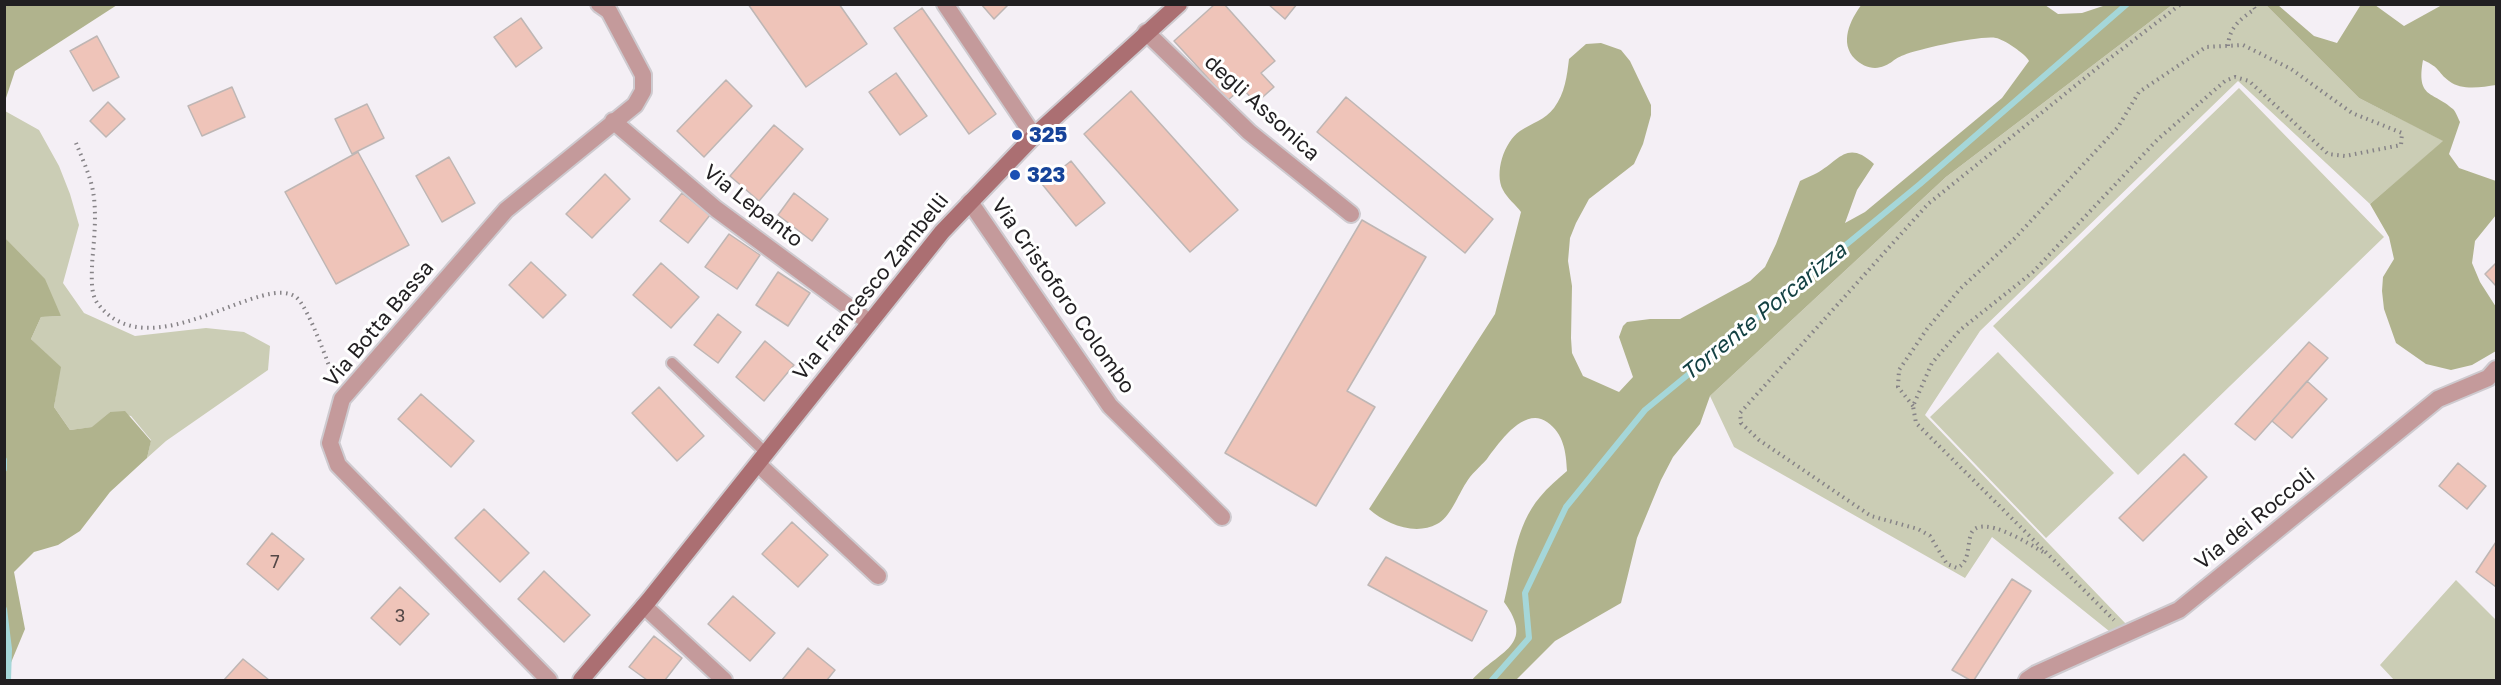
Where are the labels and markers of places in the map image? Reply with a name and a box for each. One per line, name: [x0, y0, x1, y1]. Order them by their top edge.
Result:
place label: 325: [1029, 122, 1067, 148]
marker: 325: [1010, 128, 1024, 142]
place label: 323: [1027, 162, 1065, 188]
marker: 323: [1008, 168, 1022, 182]

